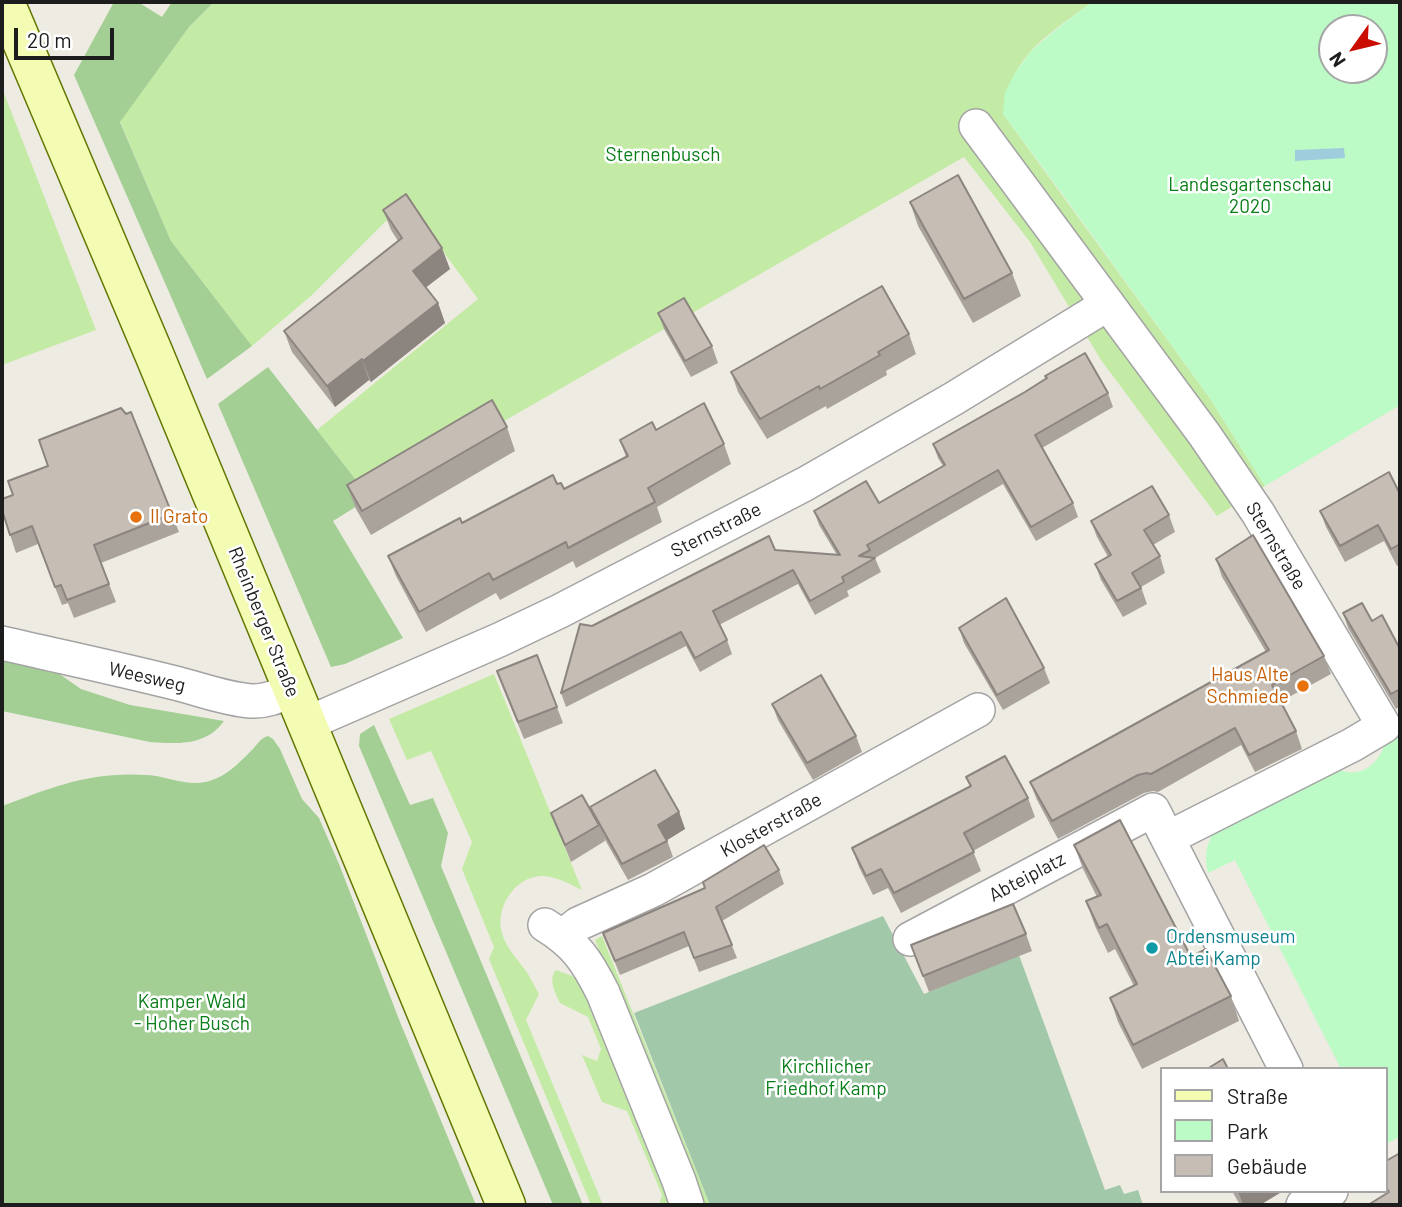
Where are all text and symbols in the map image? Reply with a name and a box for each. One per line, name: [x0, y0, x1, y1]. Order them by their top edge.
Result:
scale bar: [18, 14, 117, 58]
north arrow: [1318, 14, 1388, 84]
text: 20 m: [27, 27, 72, 52]
text: N: [1324, 48, 1350, 72]
park label: Sternenbusch: [605, 144, 721, 166]
park label: Landesgartenschau 2020: [1168, 174, 1332, 218]
street label: Sternstraße: [667, 498, 765, 562]
street label: Sternstraße: [1241, 498, 1311, 594]
place label: Il Grato: [150, 506, 208, 528]
marker: Il Grato: [128, 509, 144, 525]
street label: Rheinberger Straße: [223, 543, 305, 701]
street label: Weesweg: [106, 657, 188, 697]
place label: Haus Alte Schmiede: [1207, 664, 1289, 708]
marker: Haus Alte Schmiede: [1295, 678, 1311, 694]
street label: Klosterstraße: [716, 788, 826, 862]
street label: Abteiplatz: [985, 847, 1069, 907]
place label: Ordensmuseum Abtei Kamp: [1166, 926, 1296, 970]
marker: Ordensmuseum Abtei Kamp: [1144, 940, 1160, 956]
park label: Kamper Wald - Hoher Busch: [134, 991, 250, 1035]
park label: Kirchlicher Friedhof Kamp: [765, 1056, 887, 1100]
legend: [1160, 1067, 1388, 1193]
text: Straße: [1227, 1083, 1288, 1108]
text: Park: [1227, 1118, 1268, 1143]
text: Gebäude: [1227, 1153, 1307, 1178]

